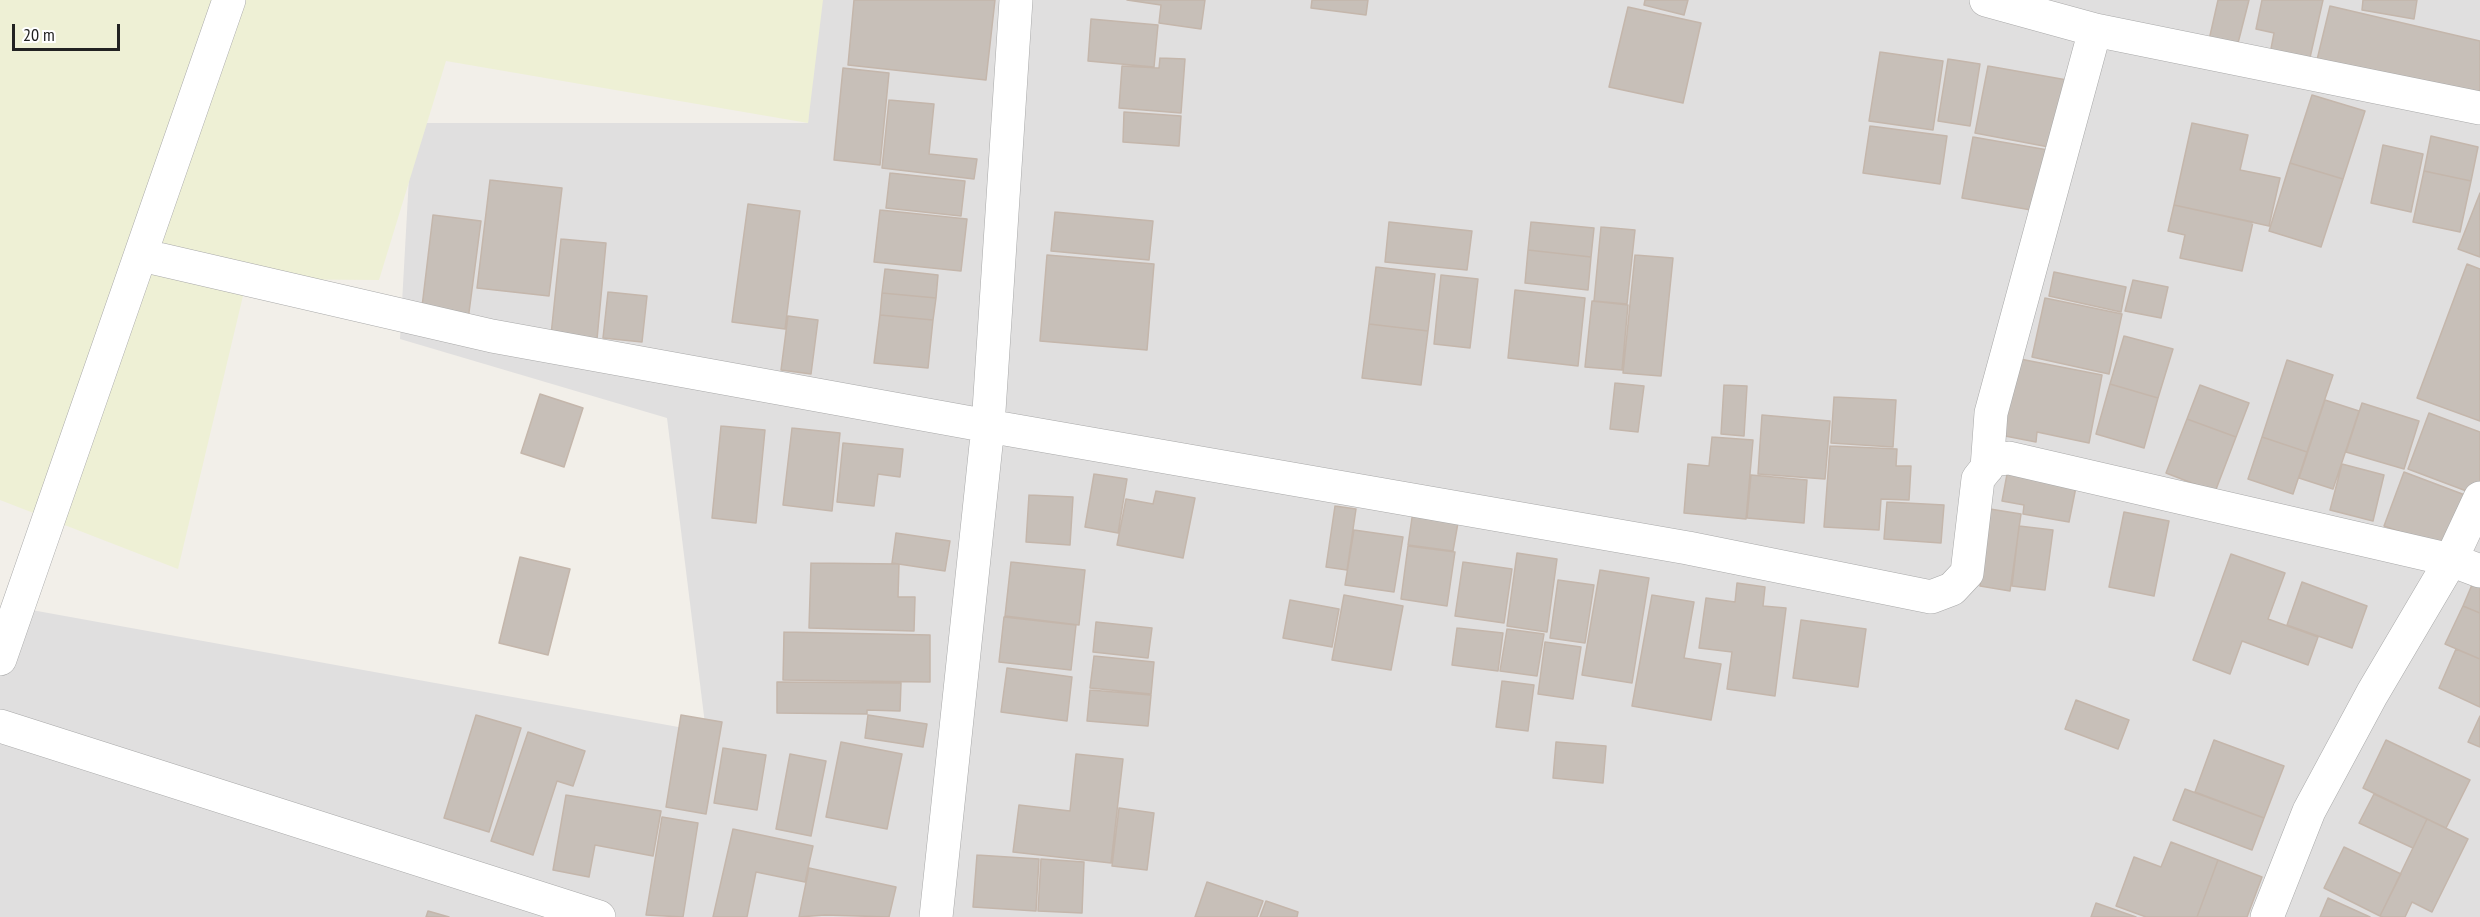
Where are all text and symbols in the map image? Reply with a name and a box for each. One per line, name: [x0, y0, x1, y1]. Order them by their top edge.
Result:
scale bar: [15, 12, 123, 50]
text: 20 m: [23, 23, 55, 46]

